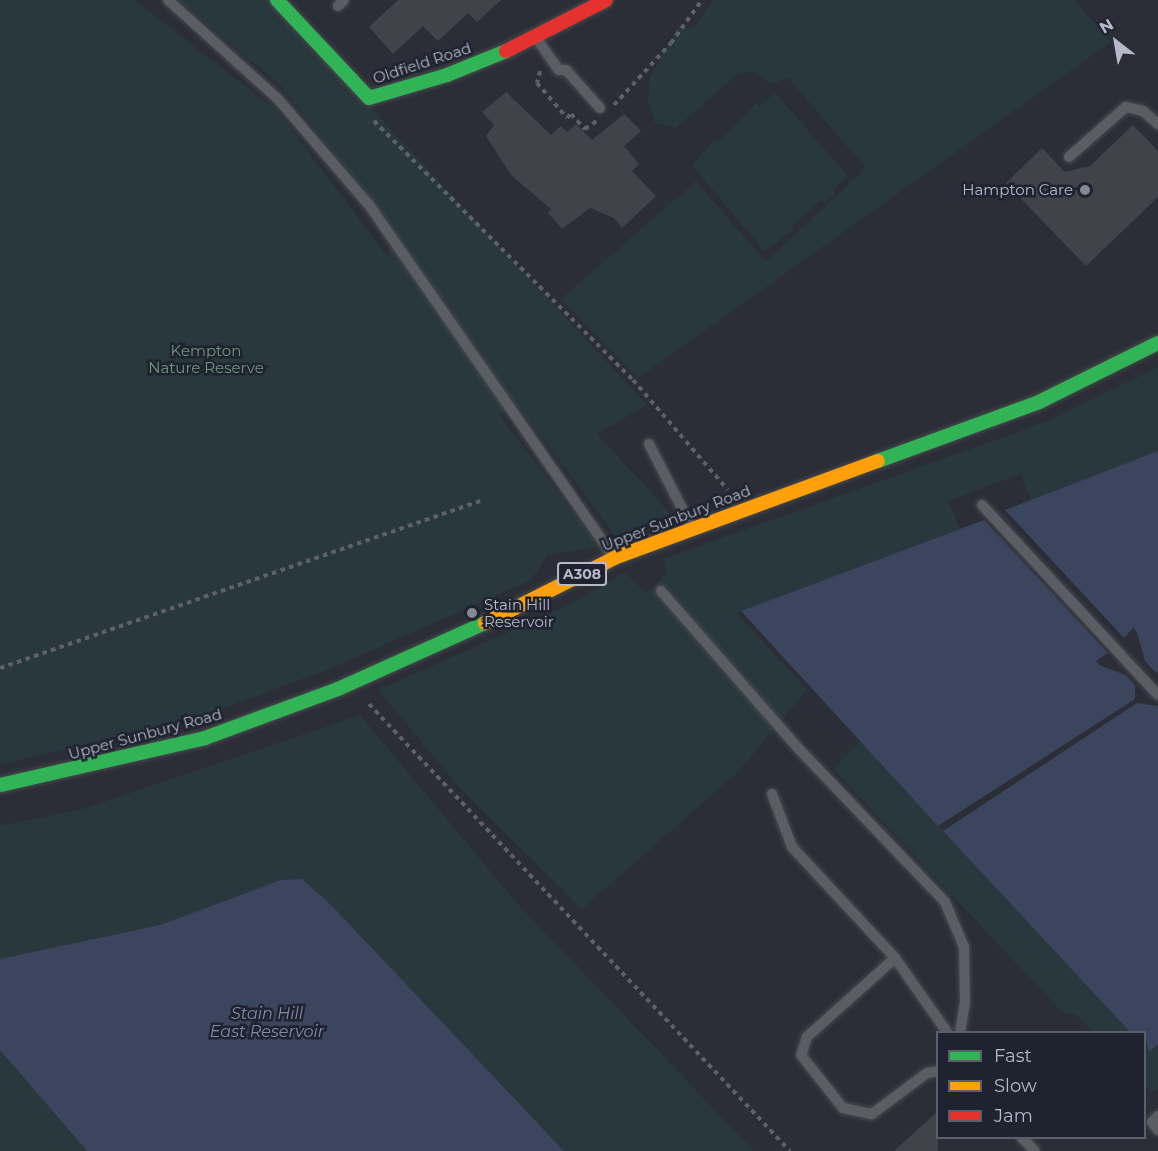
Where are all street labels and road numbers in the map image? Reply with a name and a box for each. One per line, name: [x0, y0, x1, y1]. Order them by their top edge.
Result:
street label: Oldfield Road: [371, 39, 473, 87]
street label: Upper Sunbury Road: [599, 481, 753, 555]
road number: A308: [556, 563, 608, 585]
street label: Upper Sunbury Road: [66, 705, 224, 763]

